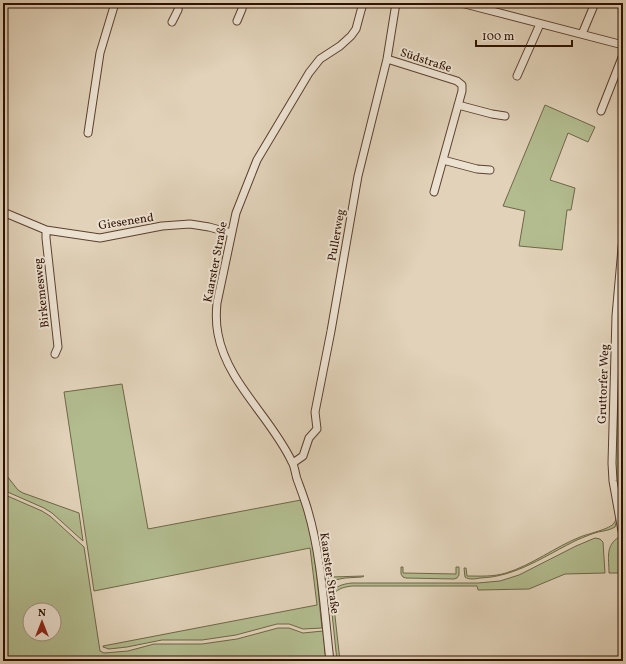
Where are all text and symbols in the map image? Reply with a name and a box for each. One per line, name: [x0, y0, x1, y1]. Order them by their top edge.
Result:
scale bar: [476, 22, 572, 48]
text: 100 m: [482, 29, 515, 45]
street label: Südstraße: [398, 45, 454, 77]
street label: Pullerweg: [325, 208, 349, 262]
street label: Giesenend: [97, 210, 155, 234]
street label: Kaarster Straße: [200, 220, 232, 304]
street label: Birkemesweg: [30, 257, 54, 329]
street label: Gruttorfer Weg: [595, 344, 613, 424]
street label: Kaarster Straße: [315, 531, 343, 615]
north arrow: [22, 602, 62, 642]
text: N: [38, 606, 46, 621]

